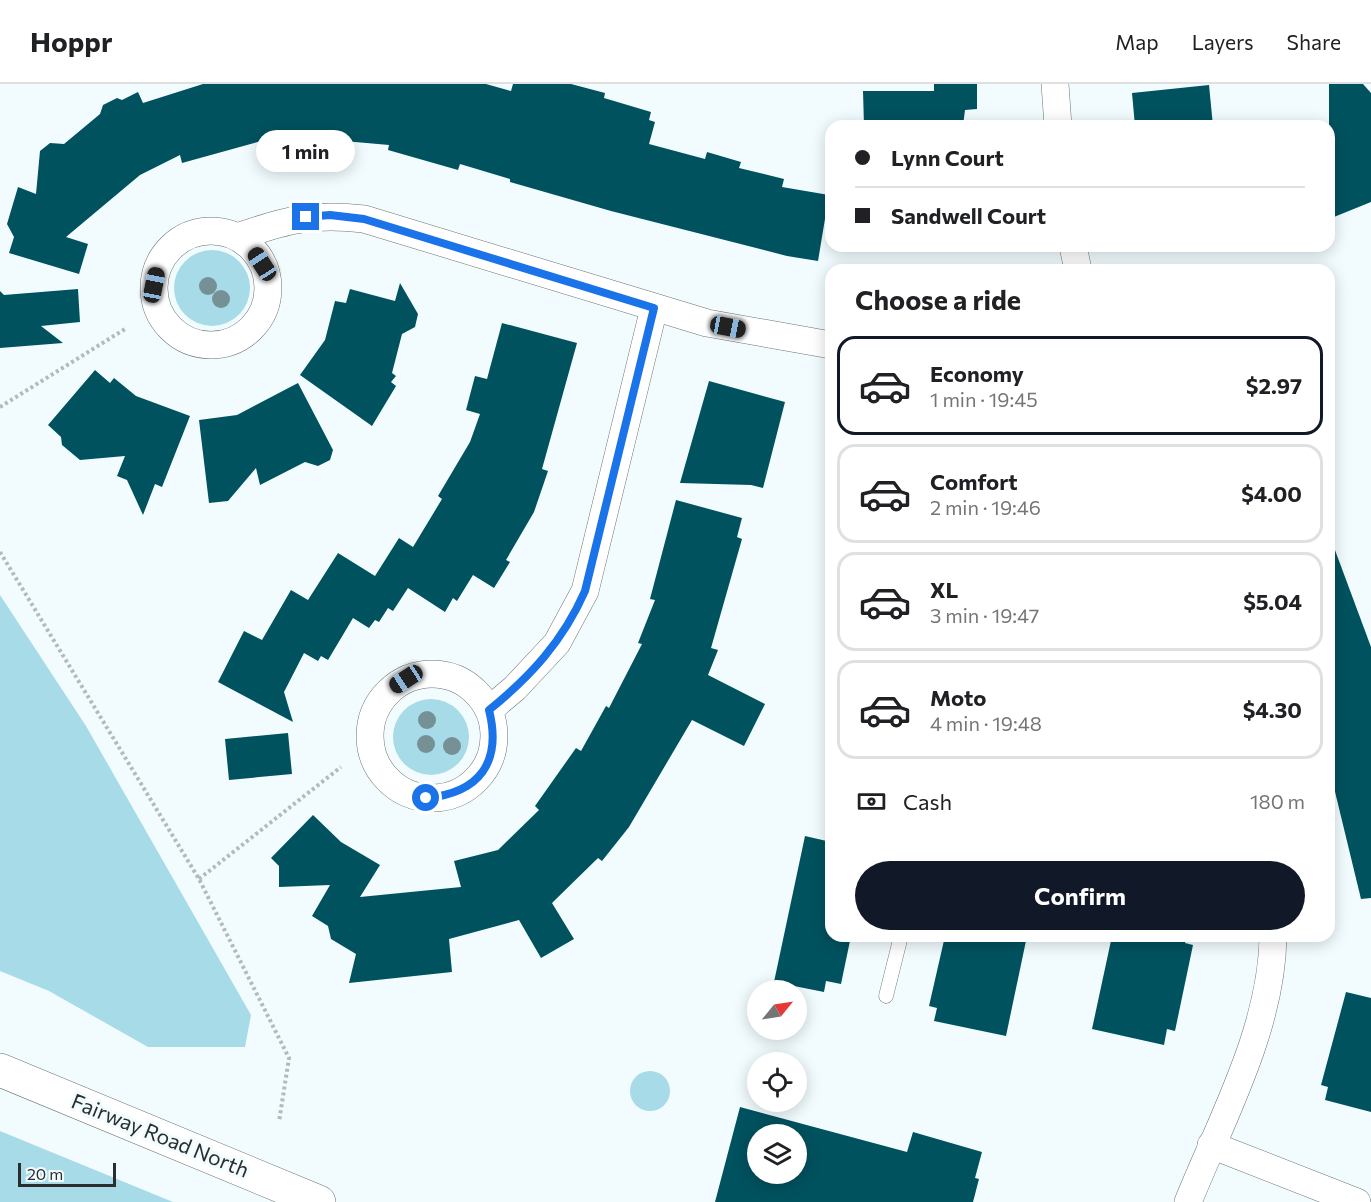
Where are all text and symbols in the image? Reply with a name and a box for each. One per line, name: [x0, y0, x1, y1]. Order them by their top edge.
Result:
text: Hoppr: [30, 24, 112, 58]
text: Map: [1115, 29, 1159, 54]
text: Layers: [1192, 29, 1254, 54]
text: Share: [1287, 29, 1341, 54]
callout: 1 min: [256, 130, 356, 172]
text: 1 min: [282, 139, 329, 163]
text: Lynn Court: [891, 144, 1004, 171]
text: Sandwell Court: [891, 202, 1046, 229]
route end: [292, 203, 319, 230]
car: [245, 244, 279, 284]
car: [142, 266, 166, 304]
text: Choose a ride: [855, 283, 1021, 316]
car: [709, 315, 747, 339]
icon: car: [858, 359, 912, 413]
text: Economy: [930, 360, 1024, 387]
text: $2.97: [1246, 372, 1302, 399]
text: 1 min · 19:45: [930, 387, 1038, 411]
icon: car: [858, 467, 912, 521]
text: Comfort: [930, 468, 1018, 495]
text: $4.00: [1241, 480, 1302, 507]
text: 2 min · 19:46: [930, 495, 1041, 519]
icon: car: [858, 575, 912, 629]
text: XL: [930, 576, 958, 603]
text: $5.04: [1243, 588, 1302, 615]
text: 3 min · 19:47: [930, 603, 1039, 627]
car: [386, 662, 426, 696]
icon: car: [858, 683, 912, 737]
text: Moto: [930, 684, 986, 711]
text: $4.30: [1243, 696, 1302, 723]
text: 4 min · 19:48: [930, 711, 1042, 735]
route start: [412, 784, 439, 811]
icon: cash: [855, 785, 888, 818]
text: Cash: [903, 788, 952, 815]
text: 180 m: [1250, 789, 1305, 813]
button: Confirm: [855, 861, 1305, 930]
north arrow: [747, 980, 807, 1040]
map controls: [747, 980, 807, 1184]
button: locate: [747, 1052, 807, 1112]
street label: Fairway Road North: [68, 1088, 253, 1182]
button: layers: [747, 1124, 807, 1184]
scale bar: [18, 1160, 116, 1188]
text: 20 m: [27, 1164, 63, 1183]

